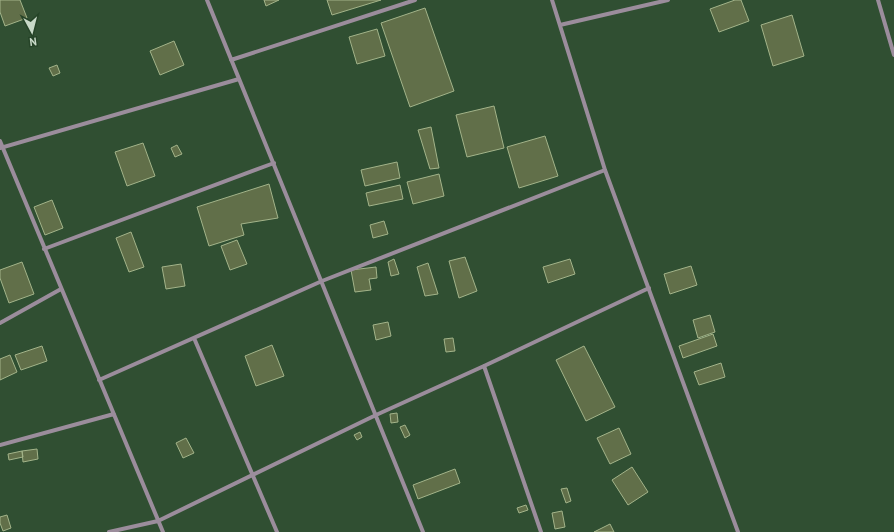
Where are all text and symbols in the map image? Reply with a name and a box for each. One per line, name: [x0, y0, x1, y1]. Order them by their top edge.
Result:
north arrow: [12, 12, 52, 52]
text: N: [29, 35, 38, 49]

